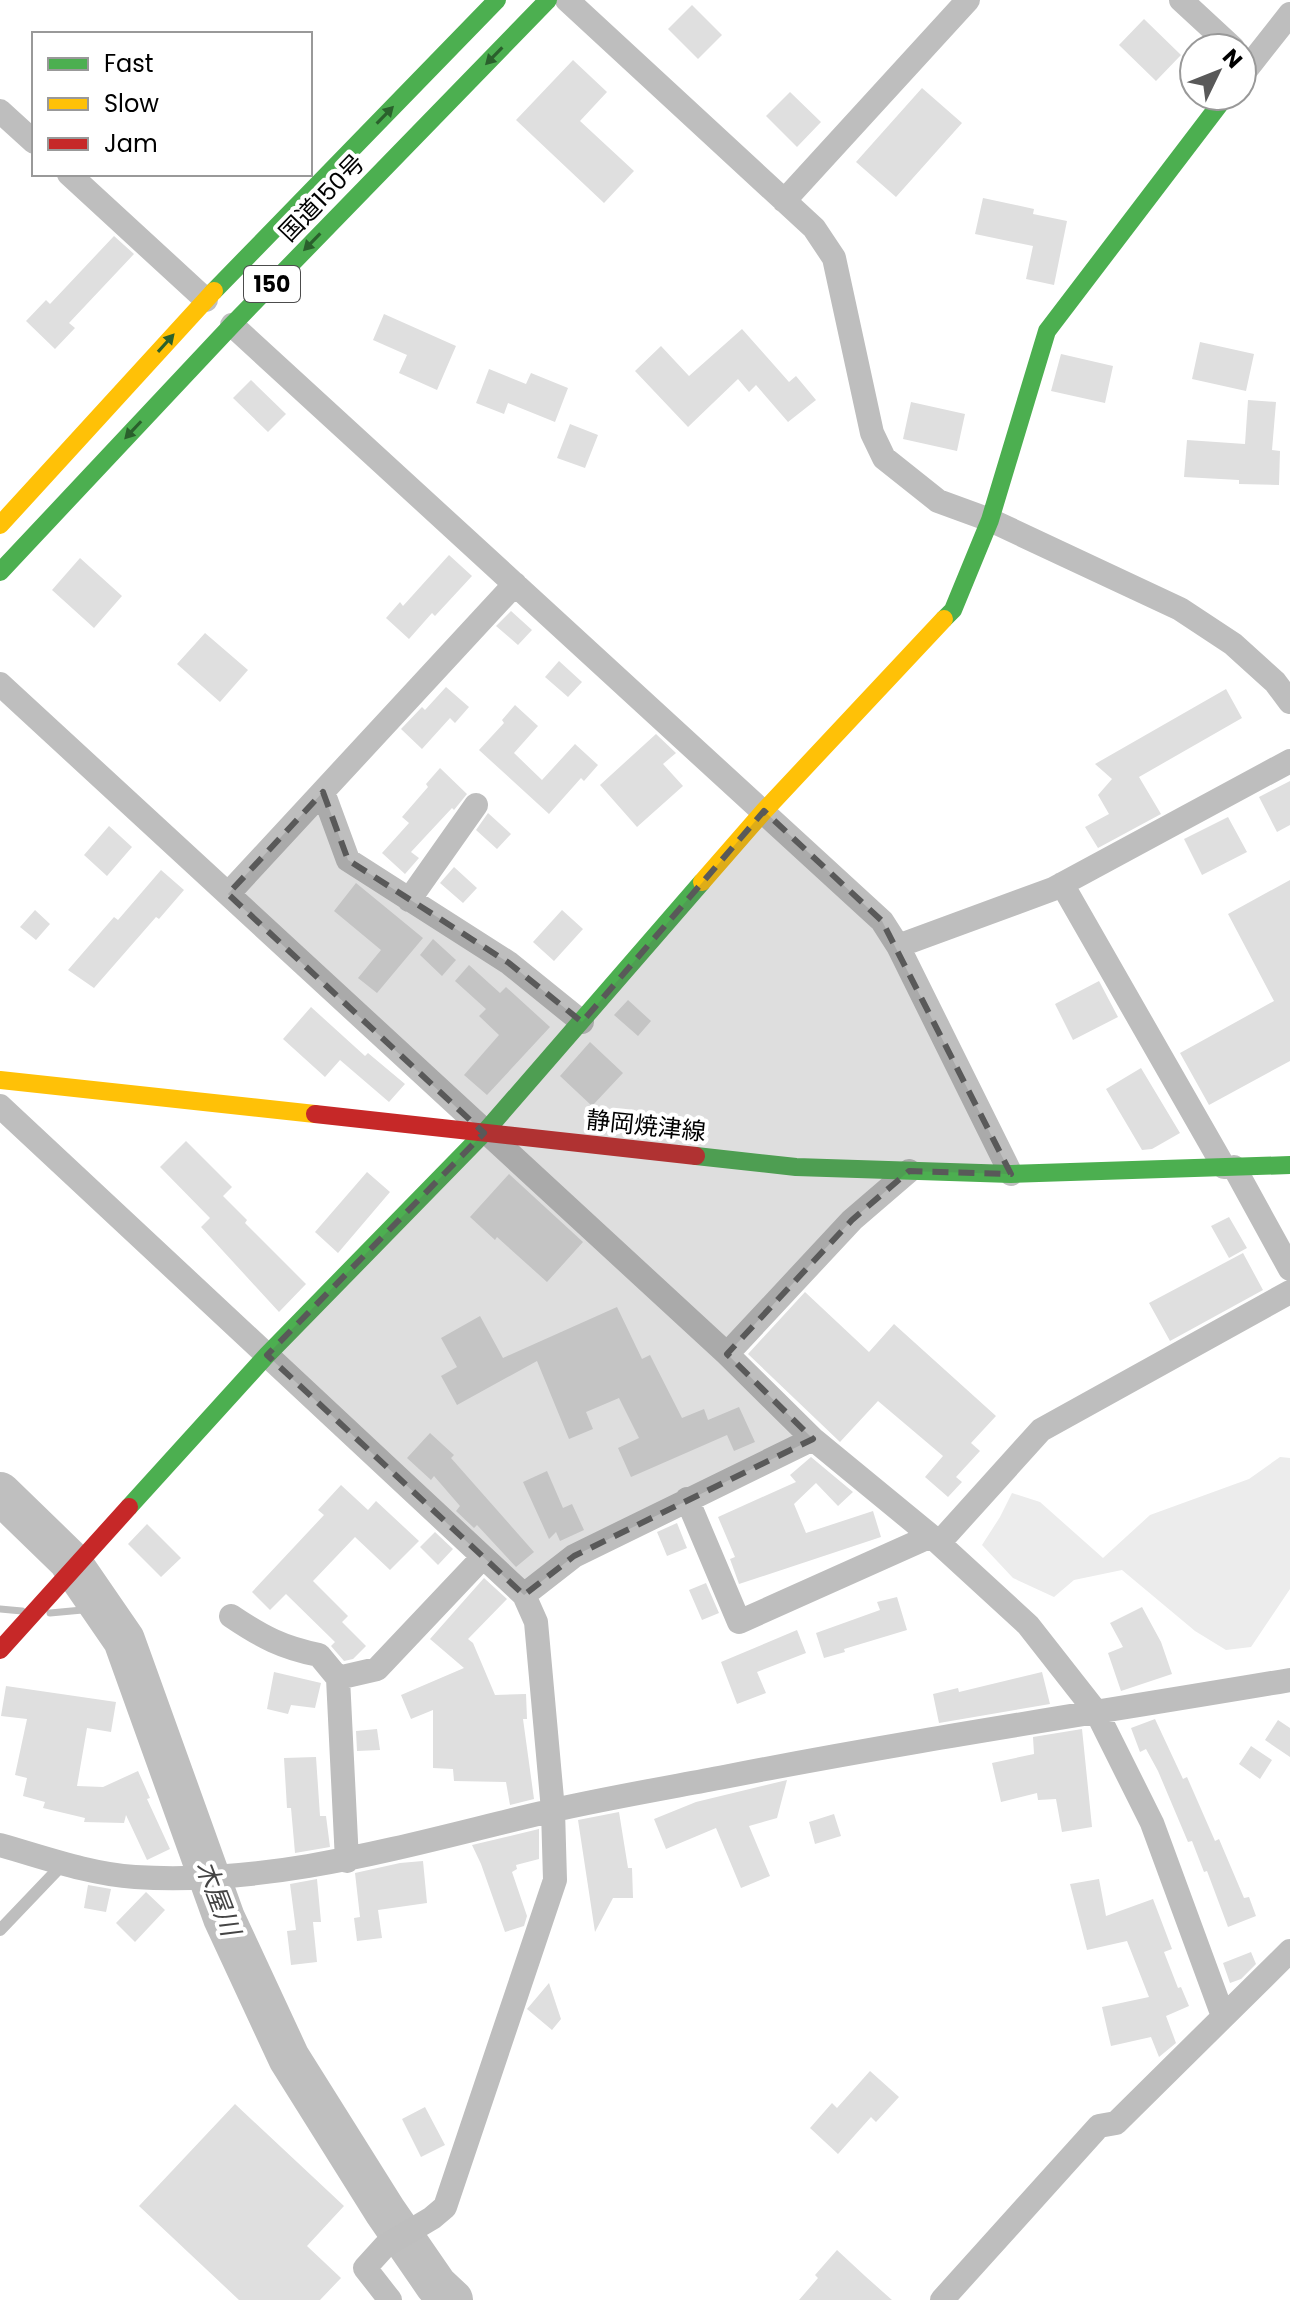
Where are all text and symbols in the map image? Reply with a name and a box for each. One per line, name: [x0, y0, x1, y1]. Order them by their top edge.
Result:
legend: [32, 32, 312, 176]
north arrow: [1178, 32, 1258, 112]
text: N: [1215, 42, 1249, 75]
one-way arrow: [485, 46, 504, 65]
text: Fast: [104, 47, 154, 80]
text: Slow: [104, 87, 159, 120]
one-way arrow: [375, 106, 394, 125]
text: Jam: [104, 127, 158, 160]
street label: 国道150号: [272, 147, 372, 249]
one-way arrow: [304, 232, 322, 251]
road number: 150: [244, 266, 300, 302]
one-way arrow: [157, 334, 175, 353]
one-way arrow: [124, 420, 143, 439]
street label: 静岡焼津線: [585, 1103, 707, 1148]
water label: 木屋川: [187, 1855, 250, 1944]

